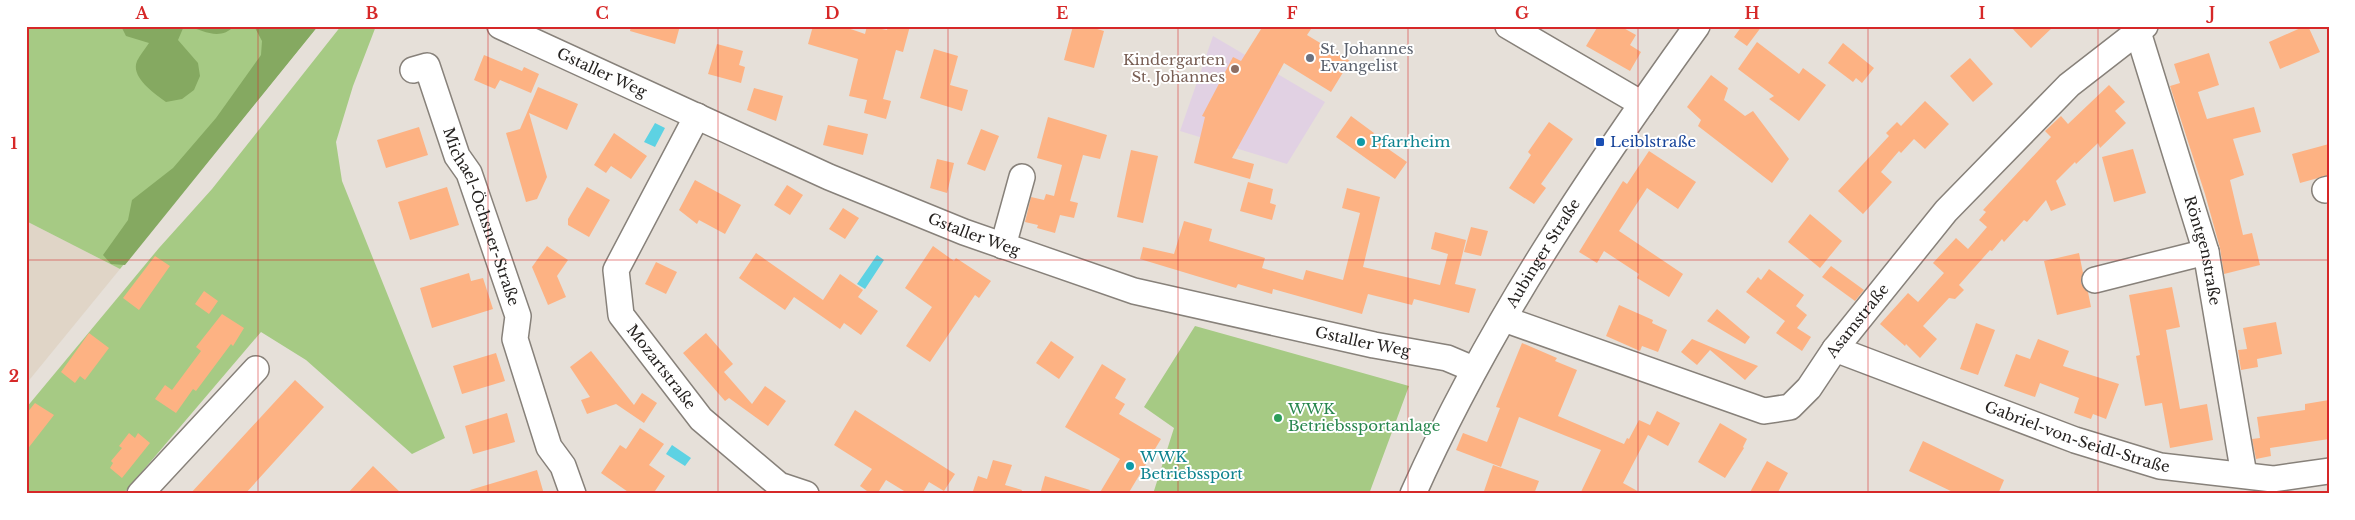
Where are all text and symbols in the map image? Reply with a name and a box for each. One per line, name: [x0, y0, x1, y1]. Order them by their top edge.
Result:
text: A: [135, 3, 150, 23]
text: B: [366, 3, 379, 23]
text: C: [595, 3, 609, 23]
text: D: [825, 3, 839, 23]
text: E: [1056, 3, 1068, 23]
text: F: [1286, 3, 1298, 23]
text: G: [1515, 3, 1529, 23]
text: H: [1744, 3, 1760, 23]
text: I: [1979, 3, 1986, 23]
text: J: [2206, 3, 2215, 23]
place label: St. Johannes Evangelist: [1320, 39, 1414, 75]
street label: Gstaller Weg: [554, 43, 651, 102]
place label: Kindergarten St. Johannes: [1123, 50, 1225, 86]
marker: St. Johannes Evangelist: [1304, 52, 1316, 64]
marker: Kindergarten St. Johannes: [1229, 63, 1241, 75]
street label: Michael-Öchsner-Straße: [439, 125, 524, 308]
place label: Pfarrheim: [1371, 132, 1450, 151]
place label: Leiblstraße: [1610, 132, 1696, 151]
text: 1: [11, 133, 18, 153]
marker: Pfarrheim: [1355, 136, 1367, 148]
marker: Leiblstraße: [1594, 136, 1606, 148]
street label: Röntgenstraße: [2180, 193, 2225, 307]
street label: Aubinger Straße: [1501, 195, 1584, 312]
street label: Gstaller Weg: [925, 208, 1024, 260]
street label: Asamstraße: [1821, 280, 1893, 362]
street label: Mozartstraße: [623, 321, 700, 413]
street label: Gstaller Weg: [1313, 322, 1413, 360]
text: 2: [9, 366, 19, 386]
street label: Gabriel-von-Seidl-Straße: [1982, 397, 2171, 476]
place label: WWK Betriebssportanlage: [1287, 399, 1440, 435]
marker: WWK Betriebssportanlage: [1272, 412, 1284, 424]
place label: WWK Betriebssport: [1139, 447, 1243, 483]
marker: WWK Betriebssport: [1124, 460, 1136, 472]

